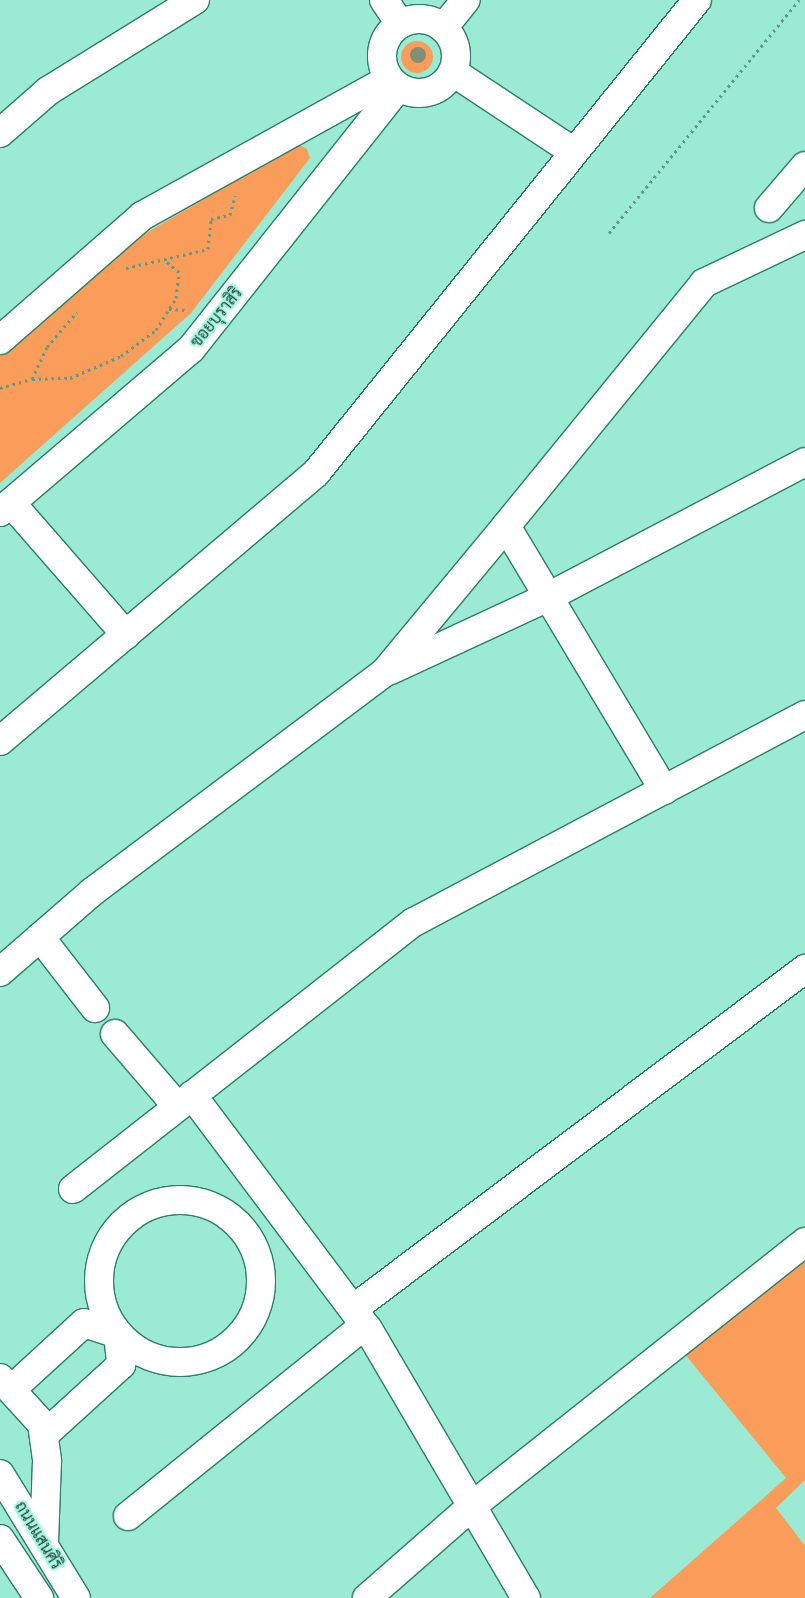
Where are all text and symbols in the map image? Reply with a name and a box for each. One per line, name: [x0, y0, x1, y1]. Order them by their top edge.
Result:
street label: ซอยบุราสิริ: [186, 283, 246, 351]
street label: ถนนแสนศิริ: [11, 1498, 67, 1572]

